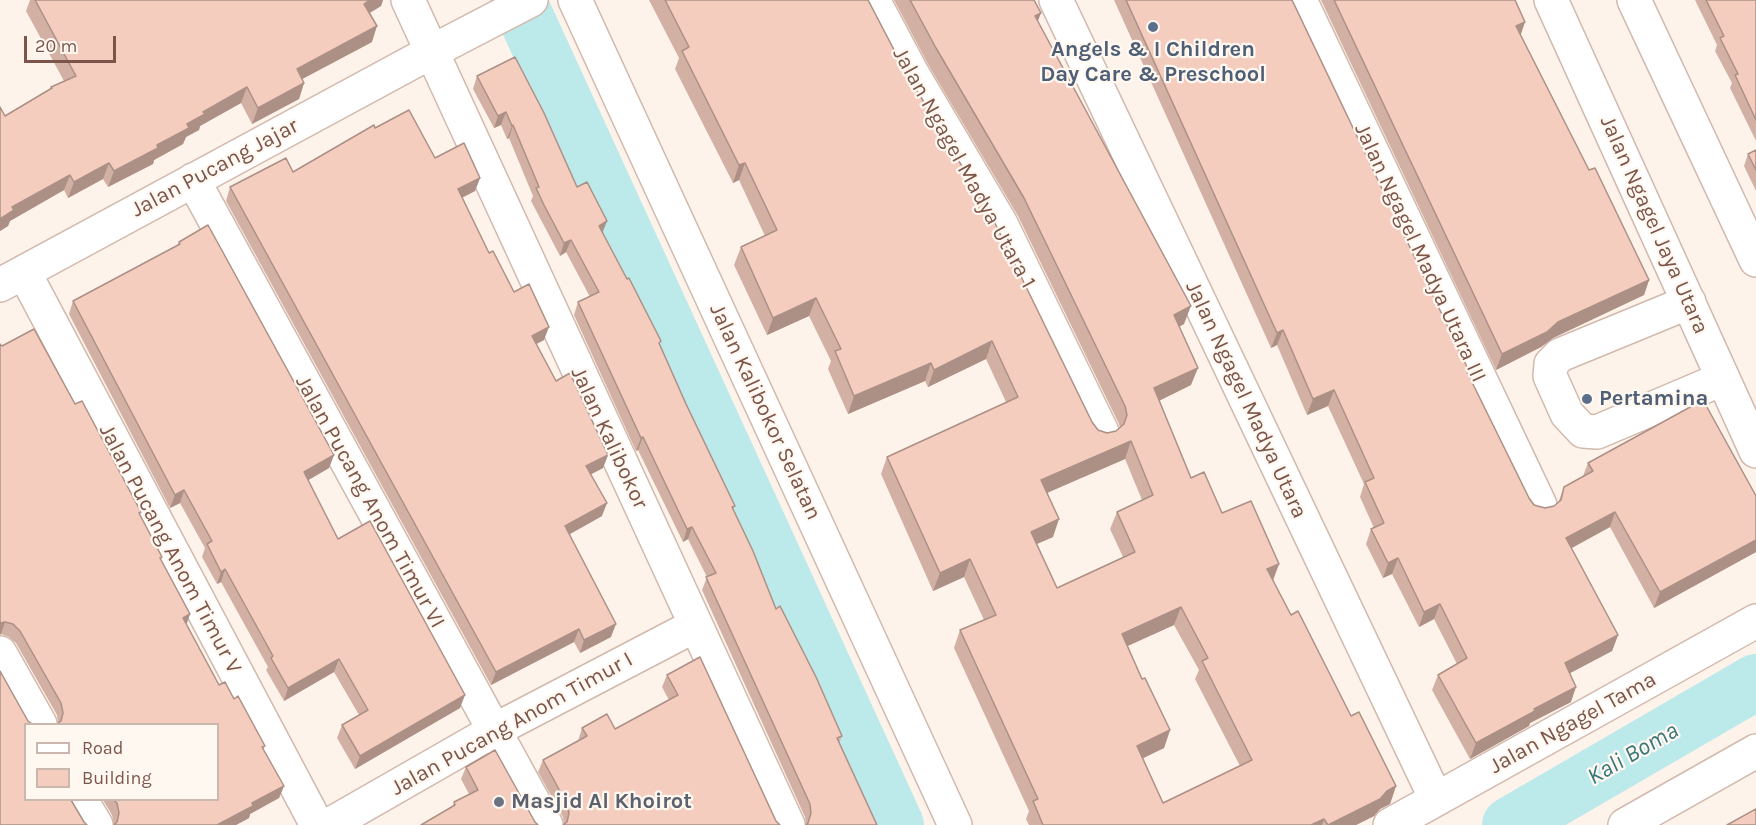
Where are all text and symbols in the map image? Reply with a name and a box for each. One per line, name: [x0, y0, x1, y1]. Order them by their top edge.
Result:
marker: Angels & I Children Day Care & Preschool: [1146, 20, 1160, 34]
scale bar: [27, 24, 118, 62]
text: 20 m: [35, 35, 77, 57]
place label: Angels & I Children Day Care & Preschool: [1040, 37, 1266, 88]
street label: Jalan Ngagel Madya Utara 1: [887, 43, 1041, 293]
street label: Jalan Ngagel Jaya Utara: [1594, 112, 1714, 338]
street label: Jalan Pucang Jajar: [127, 113, 303, 223]
street label: Jalan Ngagel Madya Utara III: [1348, 119, 1492, 387]
street label: Jalan Ngagel Madya Utara: [1179, 277, 1313, 523]
street label: Jalan Kalibokor Selatan: [703, 300, 827, 524]
street label: Jalan Kalibokor: [565, 363, 653, 513]
street label: Jalan Pucang Anom Timur VI: [289, 371, 451, 633]
place label: Pertamina: [1599, 386, 1708, 412]
marker: Pertamina: [1580, 392, 1594, 406]
street label: Jalan Pucang Anom Timur V: [93, 420, 247, 678]
street label: Jalan Pucang Anom Timur I: [387, 646, 637, 802]
street label: Jalan Ngagel Tama: [1485, 666, 1661, 780]
water label: Kali Boma: [1582, 716, 1684, 792]
legend: [24, 723, 219, 801]
text: Road: [82, 737, 123, 759]
text: Building: [82, 767, 152, 789]
place label: Masjid Al Khoirot: [511, 789, 692, 815]
marker: Masjid Al Khoirot: [492, 795, 506, 809]

